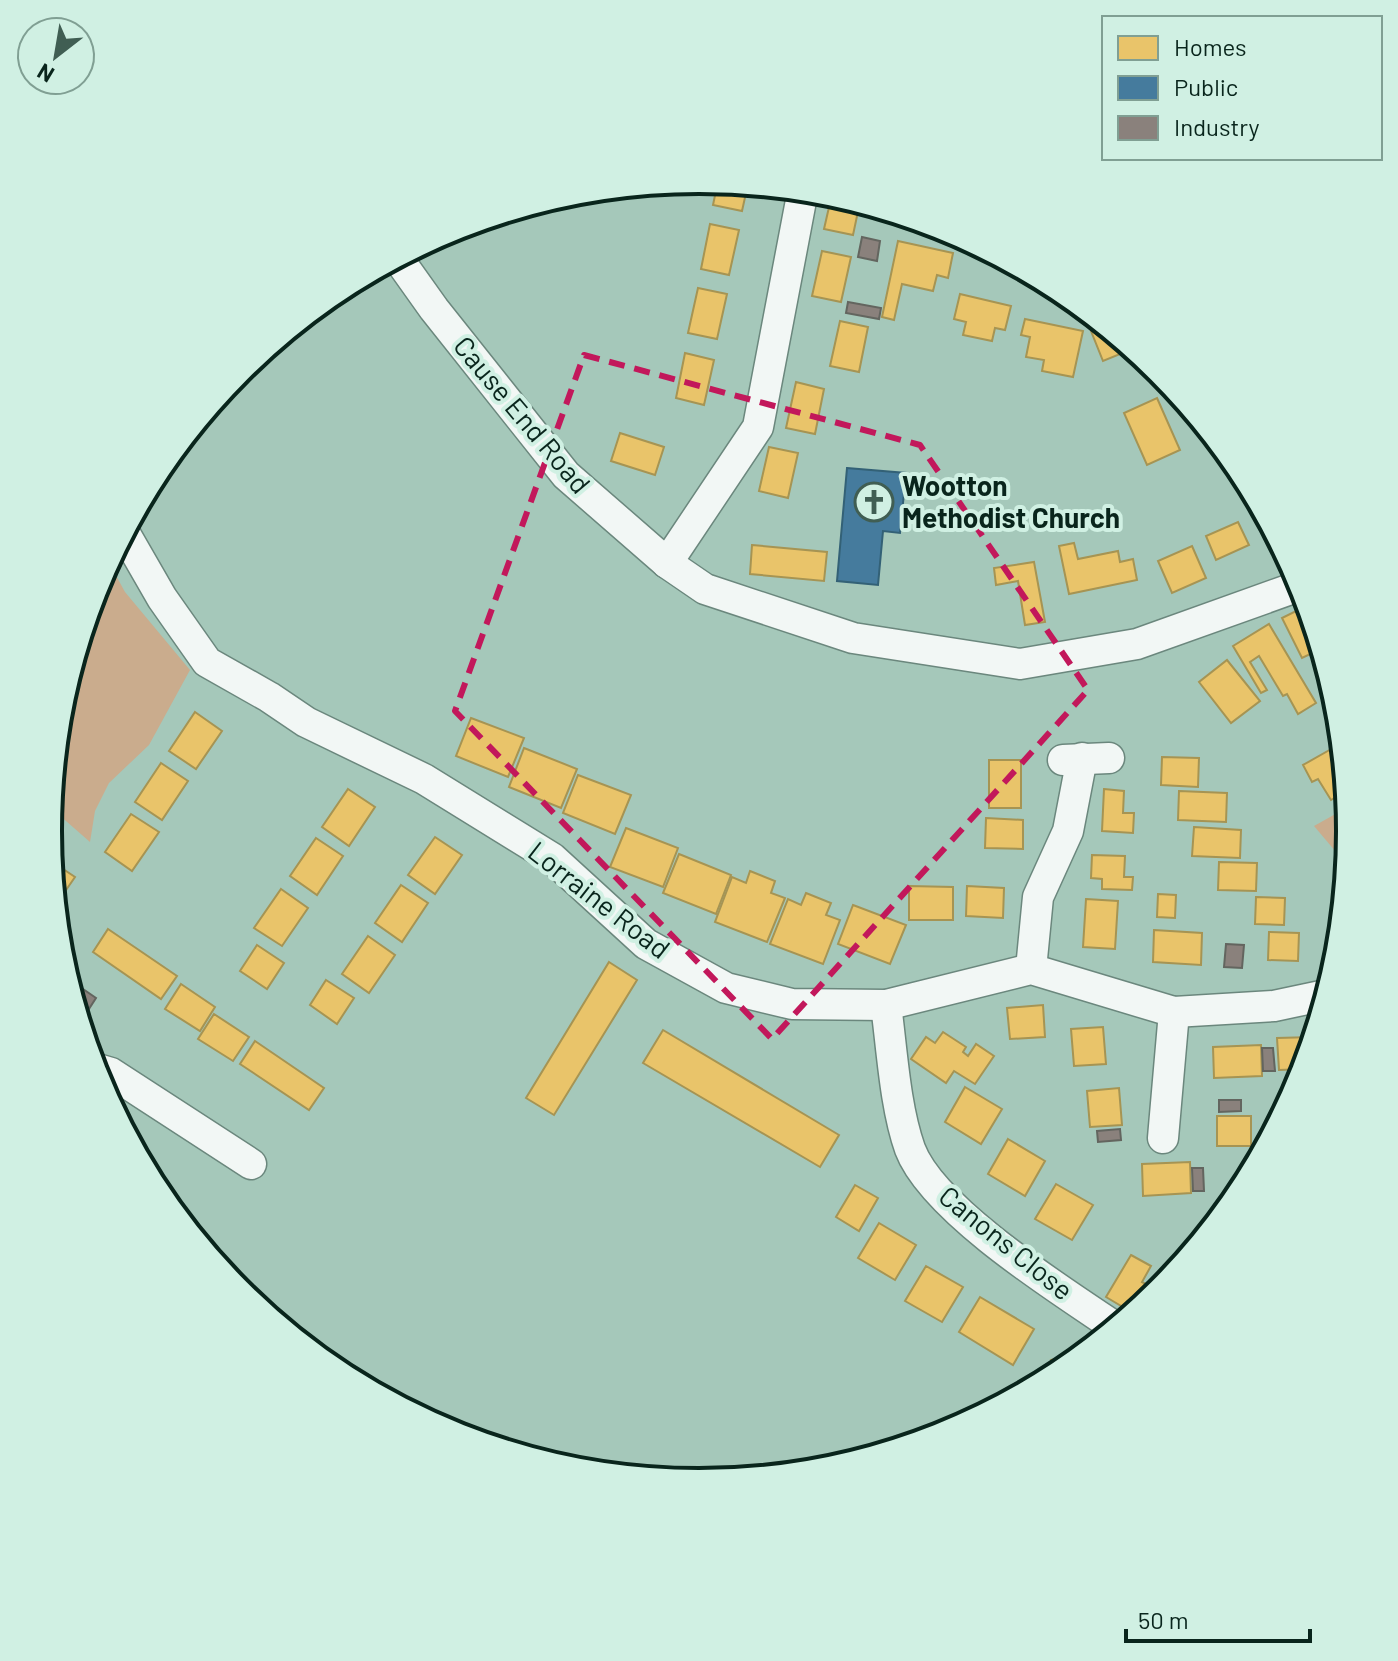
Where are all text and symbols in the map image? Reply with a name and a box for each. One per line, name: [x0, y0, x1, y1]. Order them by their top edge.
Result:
north arrow: [16, 16, 96, 96]
legend: [1102, 16, 1382, 160]
text: Homes: [1174, 32, 1247, 61]
text: N: [32, 59, 58, 89]
text: Public: [1174, 72, 1238, 101]
text: Industry: [1174, 112, 1260, 141]
street label: Cause End Road: [447, 329, 598, 500]
place label: Wootton Methodist Church: [902, 468, 1120, 534]
church icon: Wootton Methodist Church: [853, 481, 895, 523]
street label: Lorraine Road: [522, 833, 677, 965]
street label: Canons Close: [933, 1178, 1080, 1307]
scale bar: [1126, 1593, 1310, 1643]
text: 50 m: [1138, 1605, 1189, 1634]

